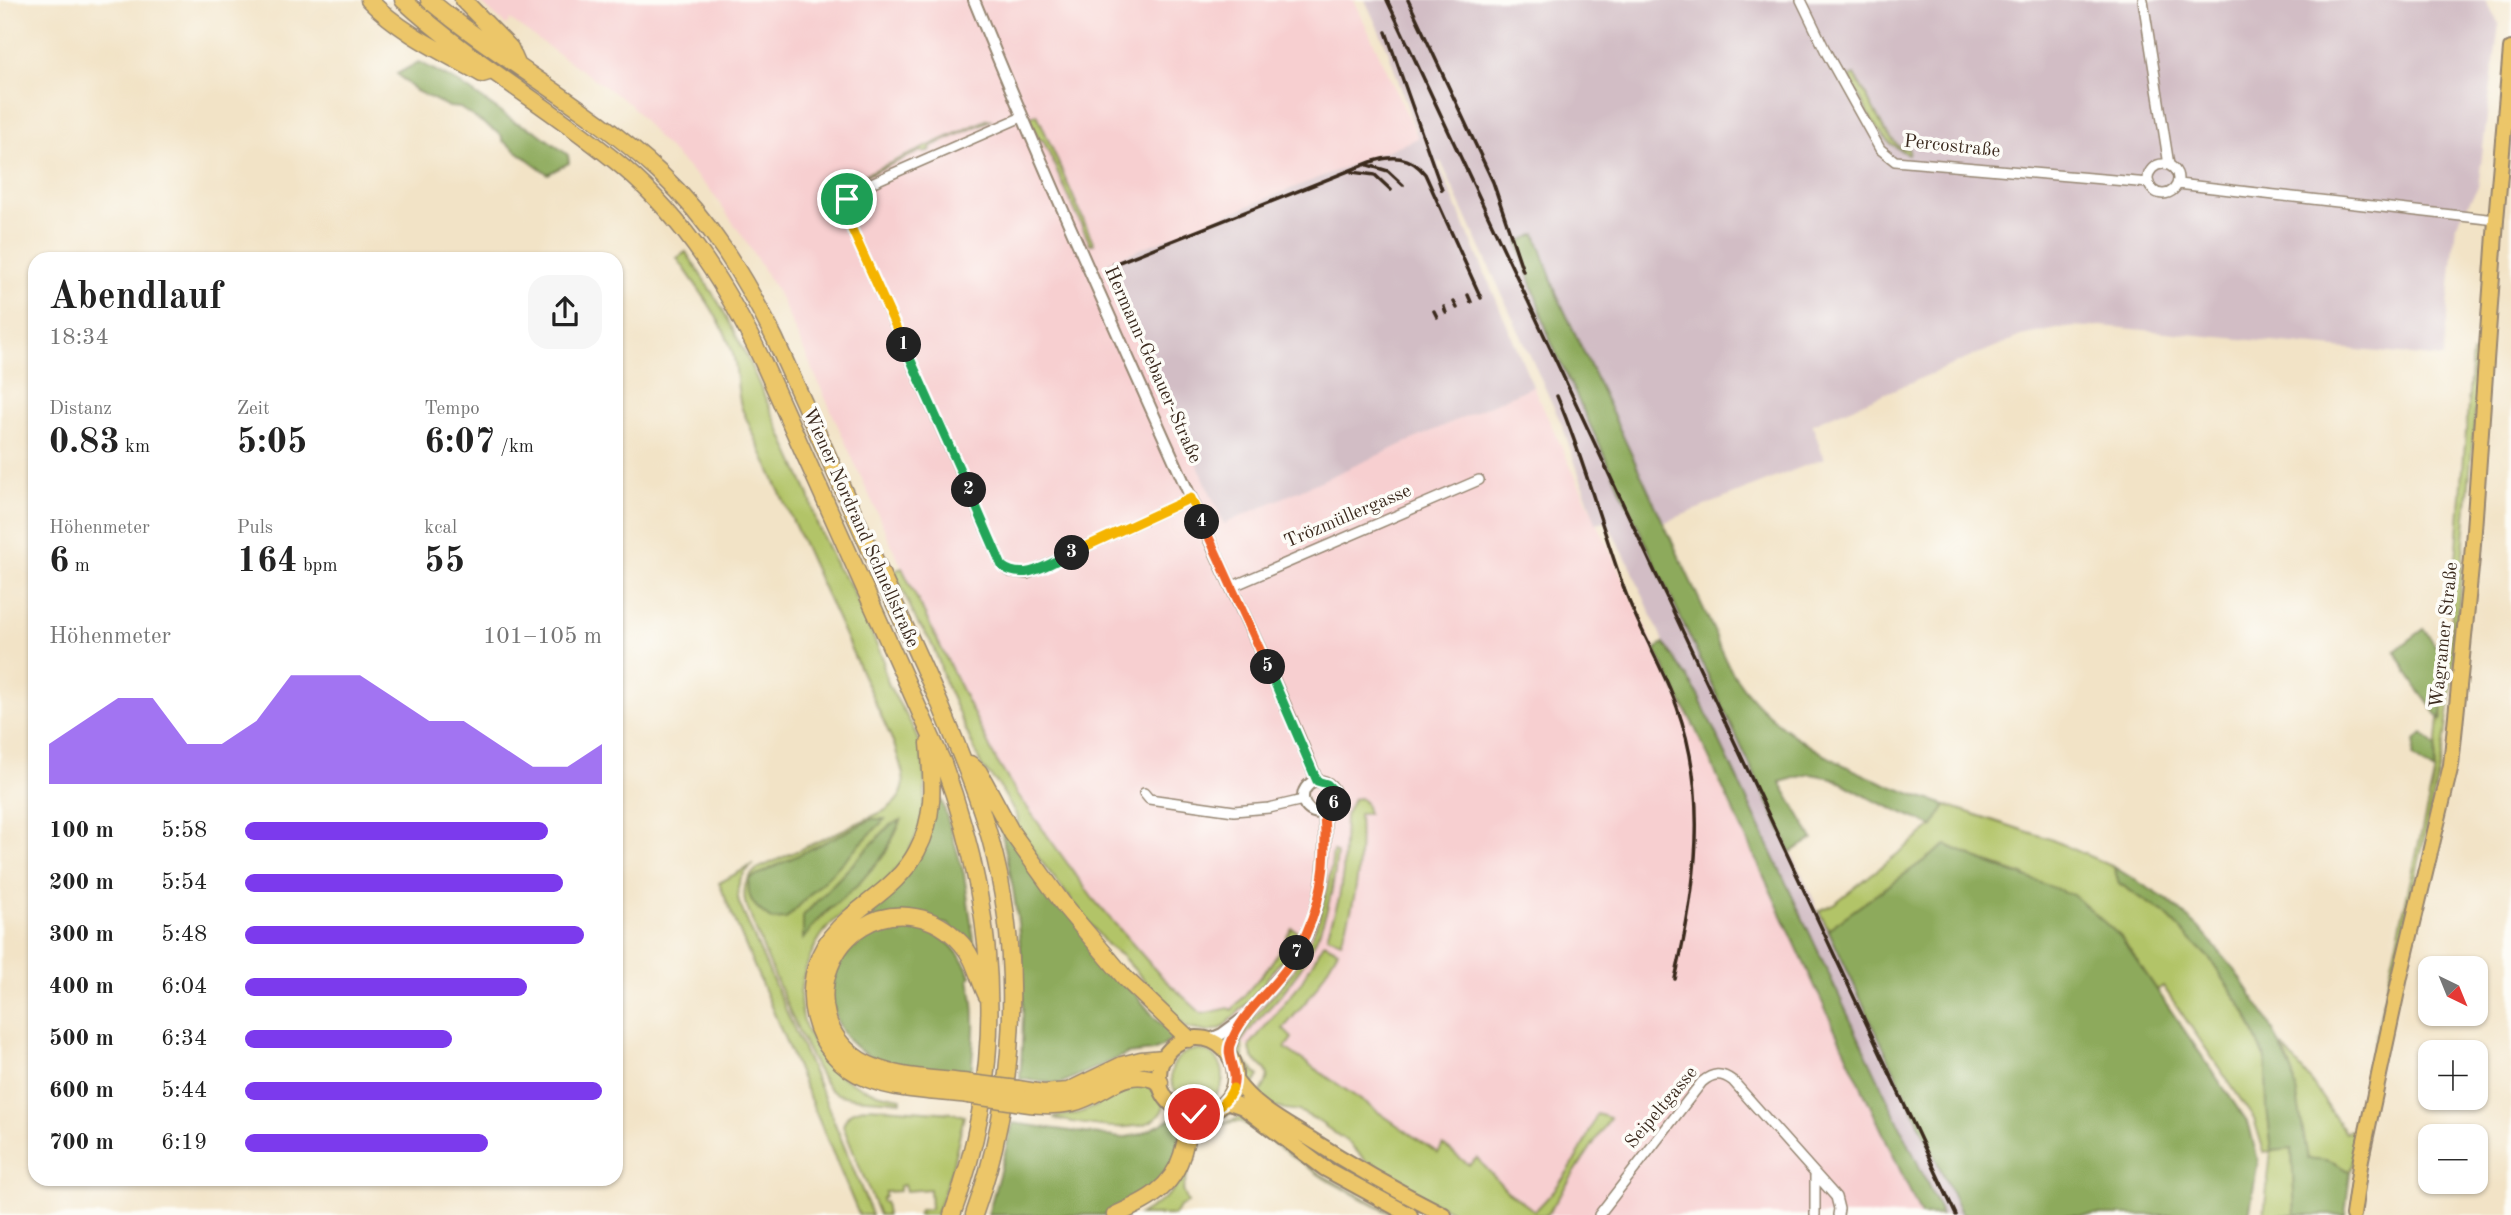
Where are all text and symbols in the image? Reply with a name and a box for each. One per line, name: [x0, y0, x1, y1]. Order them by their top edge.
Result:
street label: Percostraße: [1903, 132, 2001, 162]
pin: [817, 169, 877, 229]
icon: arrive: [828, 180, 866, 218]
street label: Hermann-Gebauer-Straße: [1100, 264, 1204, 466]
button: share: [528, 275, 602, 349]
text: Abendlauf: [49, 279, 222, 317]
text: 18:34: [49, 326, 109, 349]
pin: 1: [886, 328, 922, 362]
text: 1: [898, 335, 909, 354]
text: Distanz: [49, 400, 112, 419]
text: Zeit: [237, 400, 270, 419]
text: Tempo: [424, 400, 480, 419]
street label: Wiener Nordrand Schnellstraße: [798, 405, 922, 651]
text: 0.83: [49, 425, 120, 460]
text: 5:05: [237, 425, 307, 460]
text: 6:07: [424, 425, 495, 460]
text: km: [120, 438, 150, 457]
text: /km: [495, 438, 534, 457]
pin: 2: [951, 472, 986, 508]
text: 2: [963, 480, 974, 499]
street label: Trözmüllergasse: [1282, 482, 1414, 552]
pin: 4: [1184, 504, 1220, 540]
text: 4: [1196, 512, 1207, 531]
text: Höhenmeter: [49, 519, 150, 538]
text: Puls: [237, 519, 273, 538]
text: kcal: [424, 519, 457, 538]
pin: 3: [1054, 536, 1090, 570]
text: 3: [1066, 543, 1077, 562]
text: 6: [49, 544, 69, 579]
text: 164: [237, 544, 298, 579]
text: 55: [424, 544, 465, 579]
text: m: [69, 557, 90, 576]
text: bpm: [298, 557, 338, 576]
street label: Wagramer Straße: [2428, 561, 2462, 709]
text: Höhenmeter: [49, 625, 171, 648]
text: 101–105 m: [483, 625, 602, 648]
pin: 5: [1250, 650, 1286, 684]
text: 5: [1262, 657, 1273, 676]
pin: 6: [1316, 786, 1352, 822]
text: 6: [1328, 794, 1339, 813]
text: 100 m: [49, 819, 114, 842]
text: 5:58: [161, 819, 207, 842]
text: 200 m: [49, 871, 114, 894]
text: 5:54: [161, 871, 207, 894]
text: 300 m: [49, 923, 114, 946]
text: 5:48: [161, 923, 207, 946]
pin: 7: [1280, 936, 1314, 970]
text: 7: [1291, 943, 1302, 962]
north arrow: [2418, 956, 2488, 1026]
map controls: [2418, 956, 2488, 1194]
text: 400 m: [49, 975, 114, 998]
text: 6:04: [161, 975, 207, 998]
text: 500 m: [49, 1027, 114, 1050]
text: 6:34: [161, 1027, 207, 1050]
button: +: [2418, 1040, 2488, 1110]
street label: Seipeltgasse: [1622, 1063, 1702, 1153]
text: 600 m: [49, 1079, 114, 1102]
text: 5:44: [161, 1079, 207, 1102]
pin: [1164, 1084, 1224, 1144]
icon: check: [1175, 1095, 1213, 1133]
button: −: [2418, 1124, 2488, 1194]
text: 700 m: [49, 1131, 114, 1154]
text: 6:19: [161, 1131, 207, 1154]

